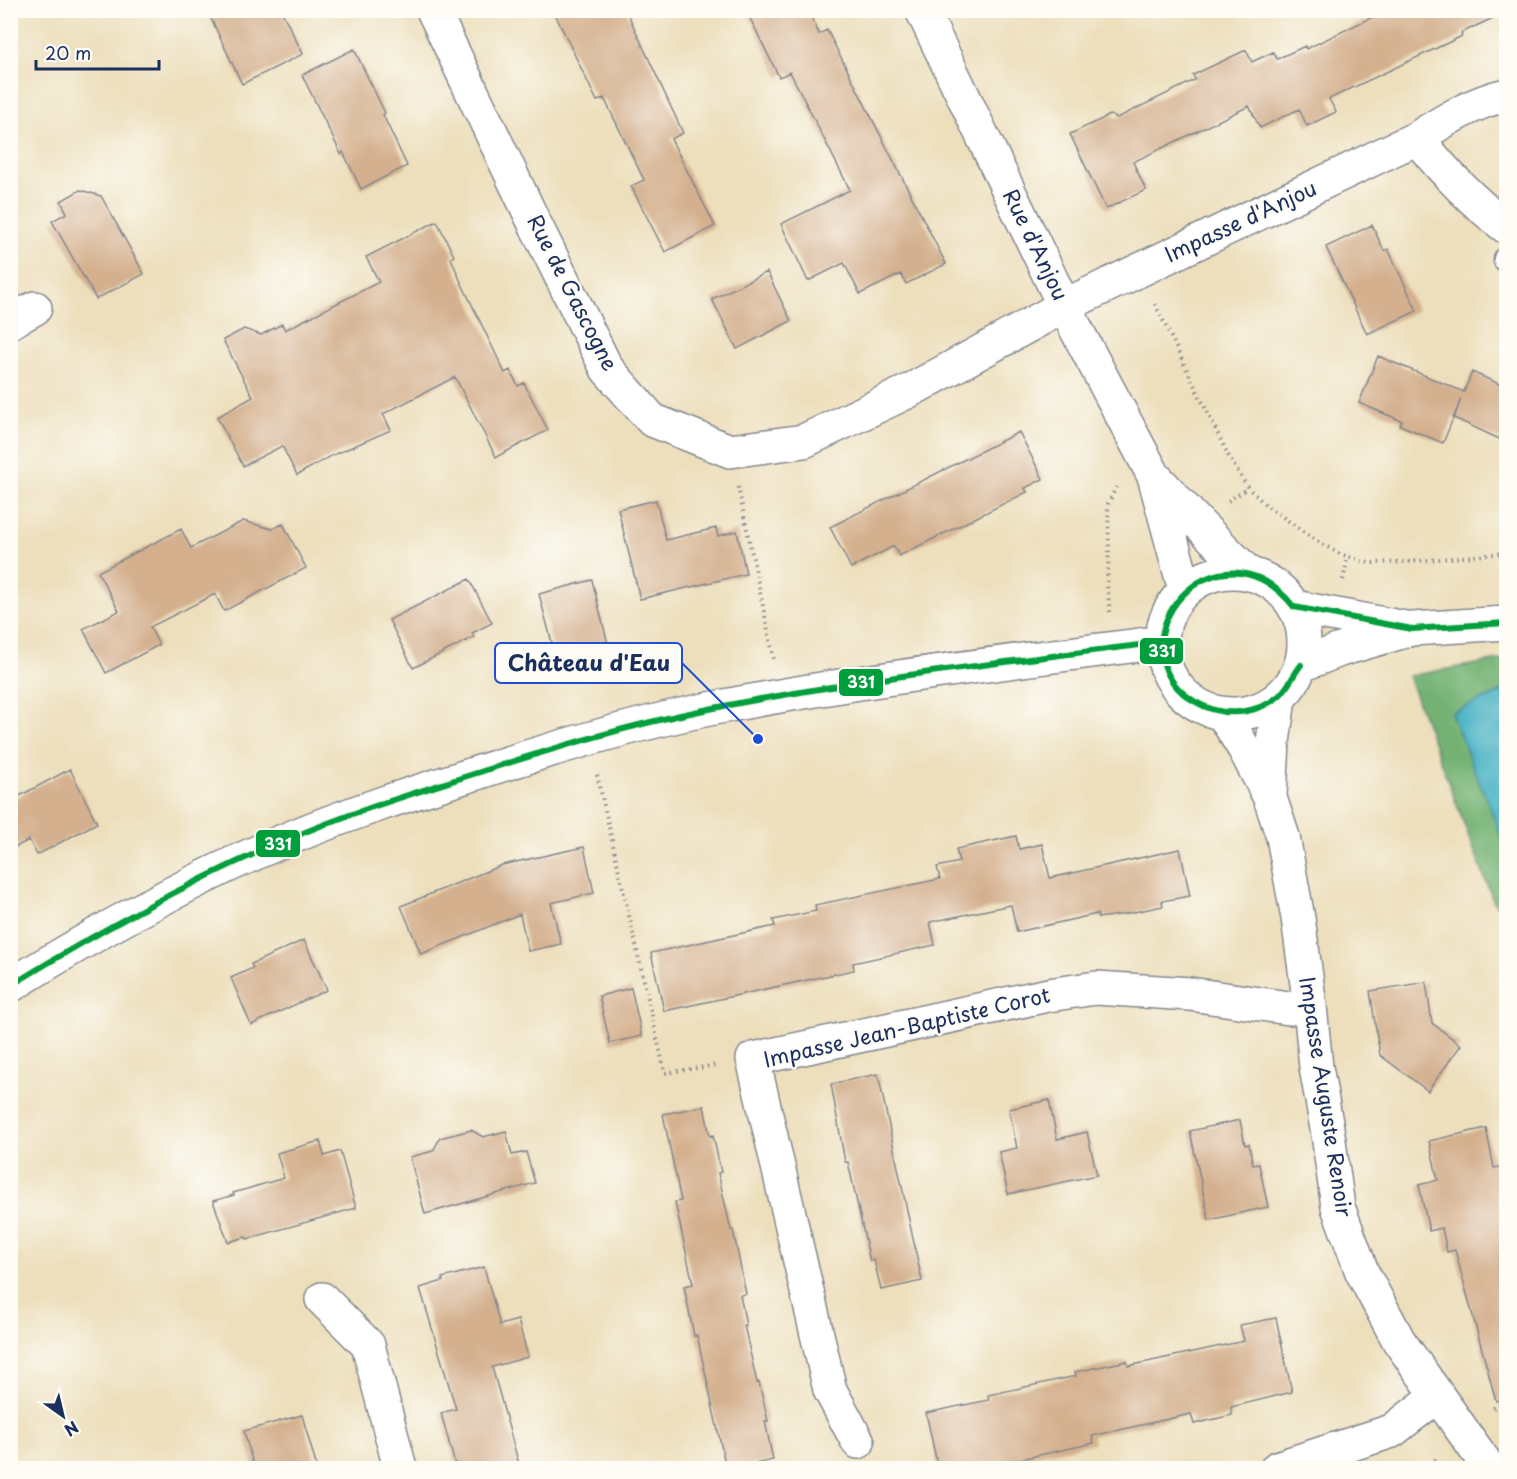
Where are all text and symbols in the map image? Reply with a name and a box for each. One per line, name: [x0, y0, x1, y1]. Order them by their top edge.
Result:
scale bar: [36, 33, 159, 71]
text: 20 m: [45, 39, 91, 66]
street label: Impasse d'Anjou: [1159, 171, 1321, 269]
street label: Rue d'Anjou: [996, 183, 1078, 305]
street label: Rue de Gascogne: [521, 208, 627, 376]
line badge: 331: [1139, 637, 1184, 665]
text: 331: [1148, 638, 1176, 662]
callout: Château d'Eau: [495, 643, 682, 683]
text: Château d'Eau: [508, 645, 670, 678]
line badge: 331: [838, 668, 884, 697]
text: 331: [847, 669, 875, 693]
line badge: 331: [255, 829, 301, 858]
text: 331: [264, 831, 292, 855]
street label: Impasse Auguste Renoir: [1292, 974, 1362, 1220]
street label: Impasse Jean-Baptiste Corot: [760, 978, 1053, 1075]
north arrow: [33, 1386, 93, 1446]
text: N: [60, 1416, 84, 1443]

